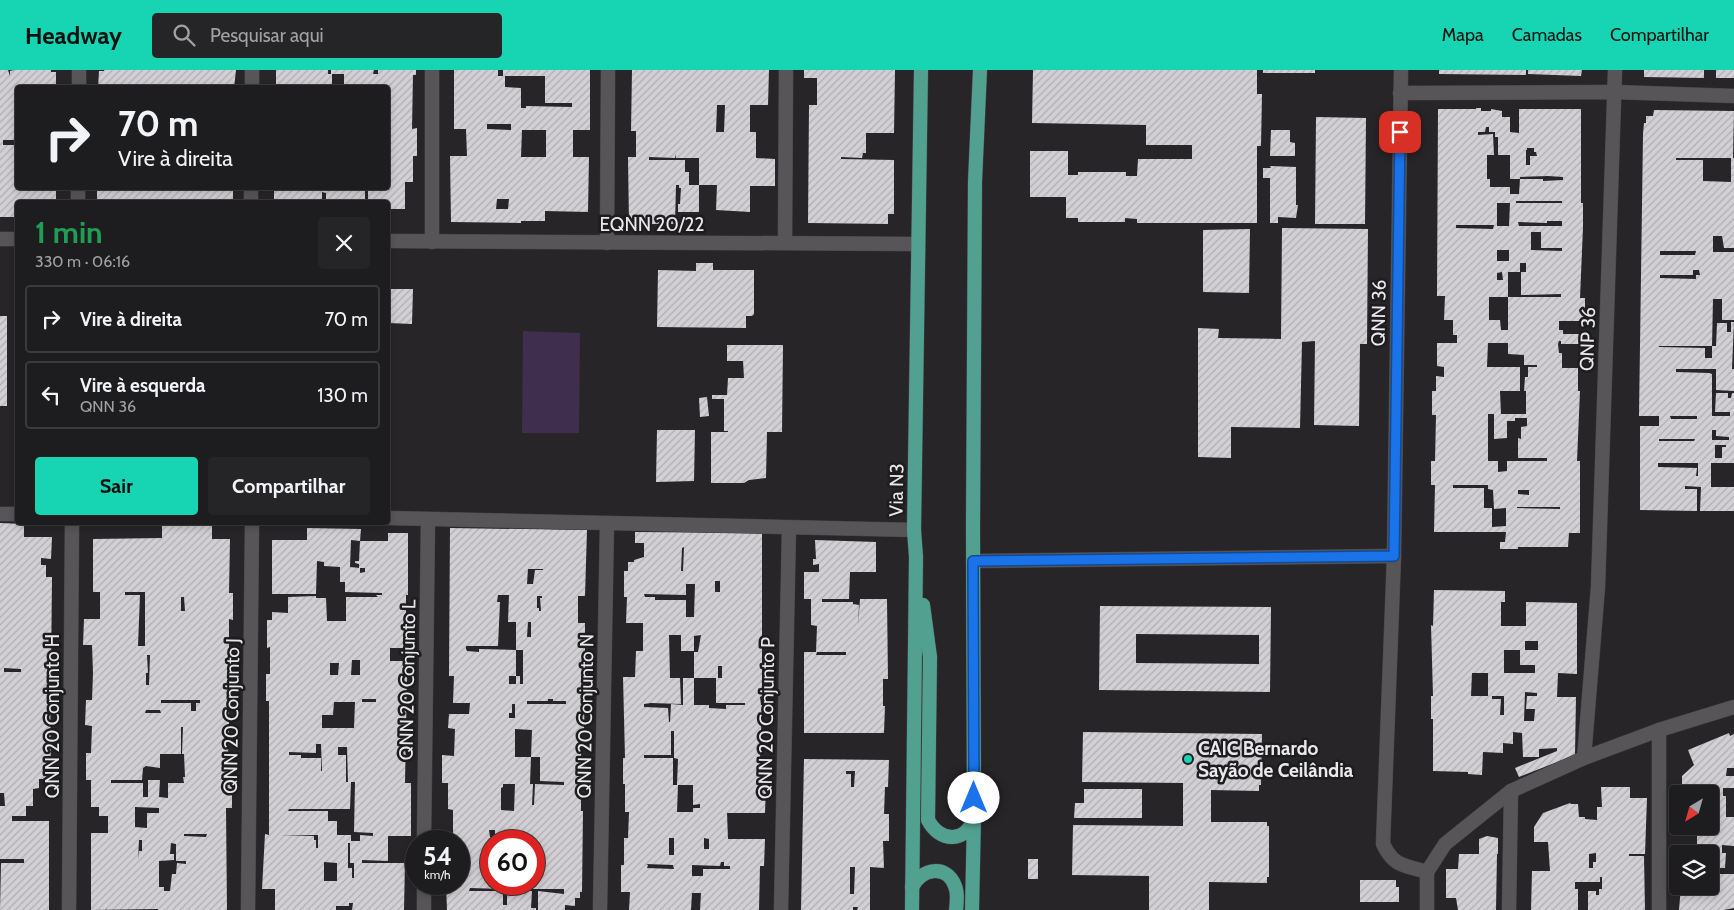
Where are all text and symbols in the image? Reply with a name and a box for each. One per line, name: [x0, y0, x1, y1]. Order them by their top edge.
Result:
search box: [152, 13, 502, 58]
text: Headway: [25, 21, 122, 50]
icon: search: [170, 21, 198, 49]
text: Pesquisar aqui: [210, 24, 324, 47]
text: Mapa: [1442, 24, 1484, 46]
text: Camadas: [1512, 24, 1582, 46]
text: Compartilhar: [1610, 24, 1709, 46]
text: 70 m: [118, 102, 199, 145]
icon: right: [35, 105, 100, 170]
pin: [1379, 111, 1421, 153]
icon: arrive: [1386, 118, 1414, 146]
text: Vire à direita: [118, 145, 233, 172]
street label: EQNN 20/22: [600, 213, 705, 236]
text: 1 min: [35, 214, 103, 251]
button: close: [318, 217, 370, 269]
text: 330 m · 06:16: [35, 252, 130, 271]
street label: QNN 36: [1366, 279, 1391, 347]
icon: right: [37, 305, 65, 333]
street label: QNP 36: [1575, 307, 1600, 372]
text: Vire à direita: [80, 308, 182, 331]
text: 70 m: [324, 308, 368, 331]
text: Vire à esquerda: [80, 374, 206, 397]
icon: left: [37, 381, 65, 409]
text: 130 m: [317, 384, 368, 407]
text: QNN 36: [80, 397, 136, 416]
button: Sair: [35, 457, 198, 515]
button: Compartilhar: [208, 457, 370, 515]
street label: Via N3: [885, 463, 908, 517]
street label: QNN 20 Conjunto L: [395, 599, 420, 761]
street label: QNN 20 Conjunto H: [41, 634, 64, 798]
street label: QNN 20 Conjunto N: [573, 634, 598, 798]
street label: QNN 20 Conjunto P: [754, 637, 779, 799]
street label: QNN 20 Conjunto J: [219, 638, 244, 794]
place label: CAIC Bernardo Sayão de Ceilândia: [1198, 737, 1354, 782]
marker: CAIC Bernardo Sayão de Ceilândia: [1182, 753, 1194, 765]
position arrow: [947, 771, 999, 823]
north arrow: [1669, 785, 1719, 835]
map controls: [1669, 785, 1719, 895]
speed limit sign: 60: [480, 830, 545, 895]
text: 54: [423, 841, 452, 871]
button: layers: [1669, 845, 1719, 895]
text: km/h: [424, 867, 451, 882]

